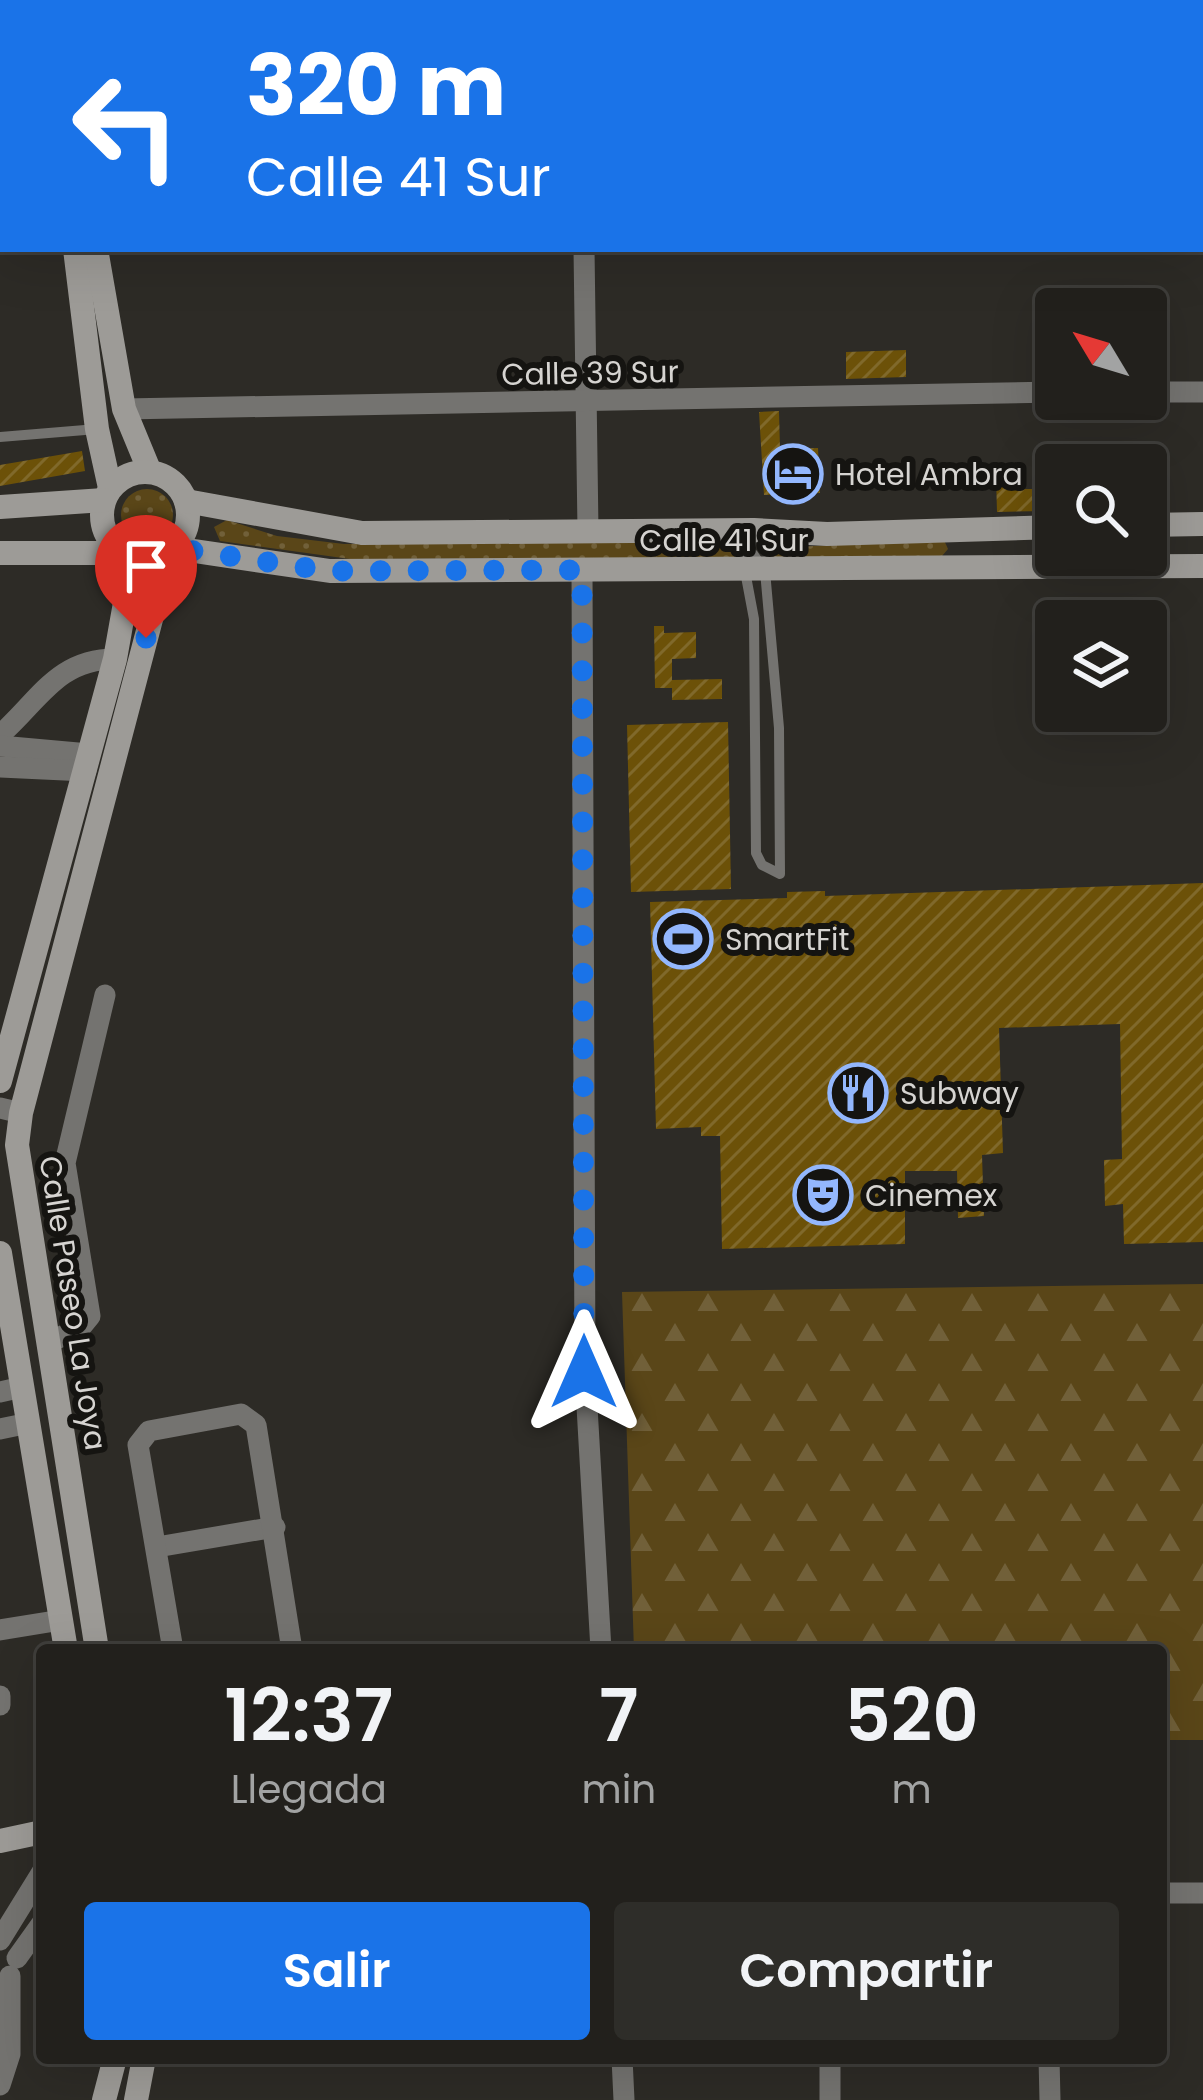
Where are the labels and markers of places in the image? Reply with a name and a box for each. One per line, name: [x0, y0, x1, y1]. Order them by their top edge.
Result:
hotel icon: Hotel Ambra: [762, 443, 824, 505]
place label: Hotel Ambra: [835, 453, 1023, 496]
pin: [95, 515, 197, 638]
sports icon: SmartFit: [652, 908, 714, 970]
place label: SmartFit: [725, 918, 849, 961]
restaurant icon: Subway: [827, 1062, 889, 1124]
place label: Subway: [900, 1072, 1019, 1115]
theatre icon: Cinemex: [792, 1164, 854, 1226]
place label: Cinemex: [865, 1174, 997, 1217]

